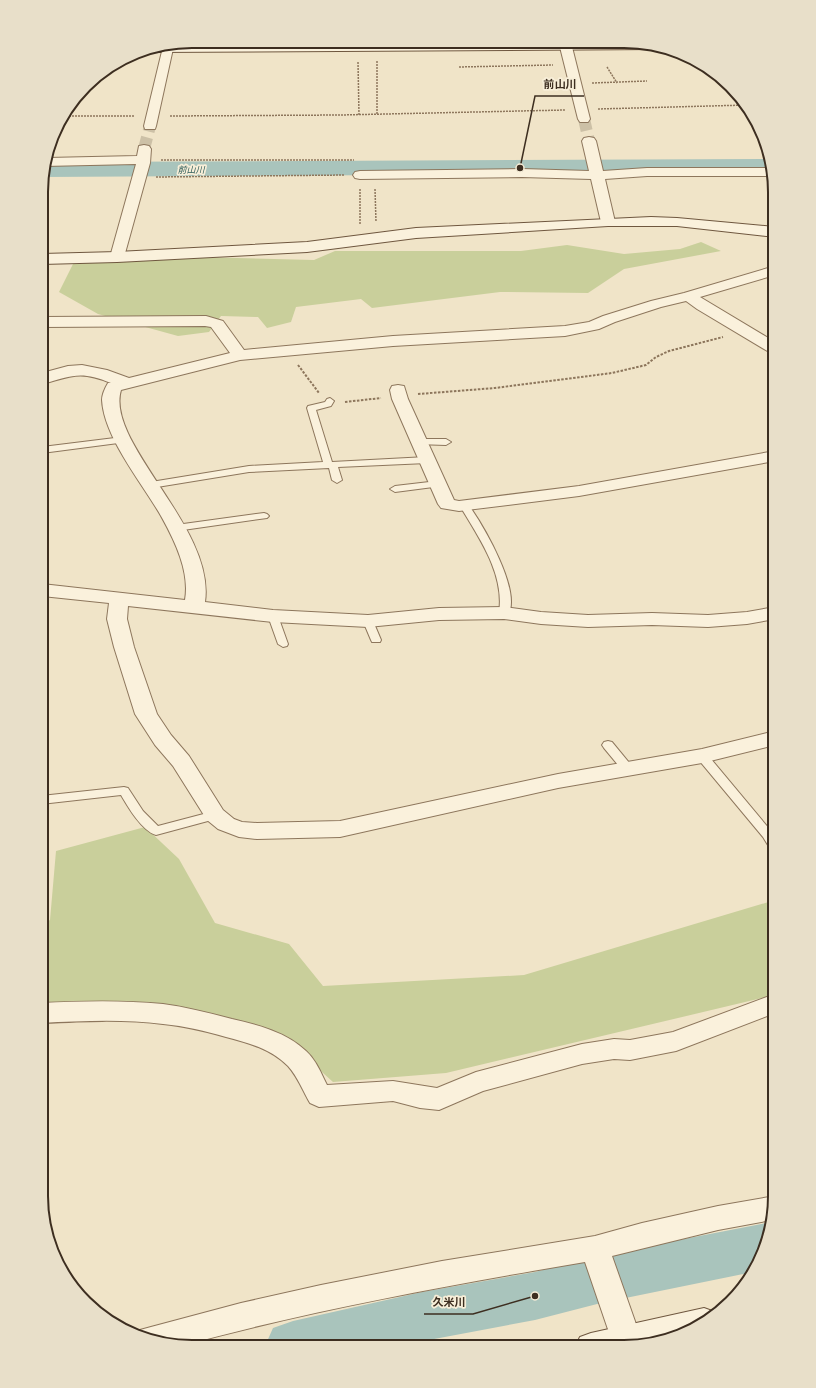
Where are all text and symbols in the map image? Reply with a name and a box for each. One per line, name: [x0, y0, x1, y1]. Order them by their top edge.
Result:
callout: 前山川: [535, 73, 584, 96]
text: 前山川: [544, 77, 577, 91]
water label: 前山川: [177, 164, 205, 175]
callout: 久米川: [424, 1291, 473, 1314]
text: 久米川: [433, 1295, 466, 1309]

